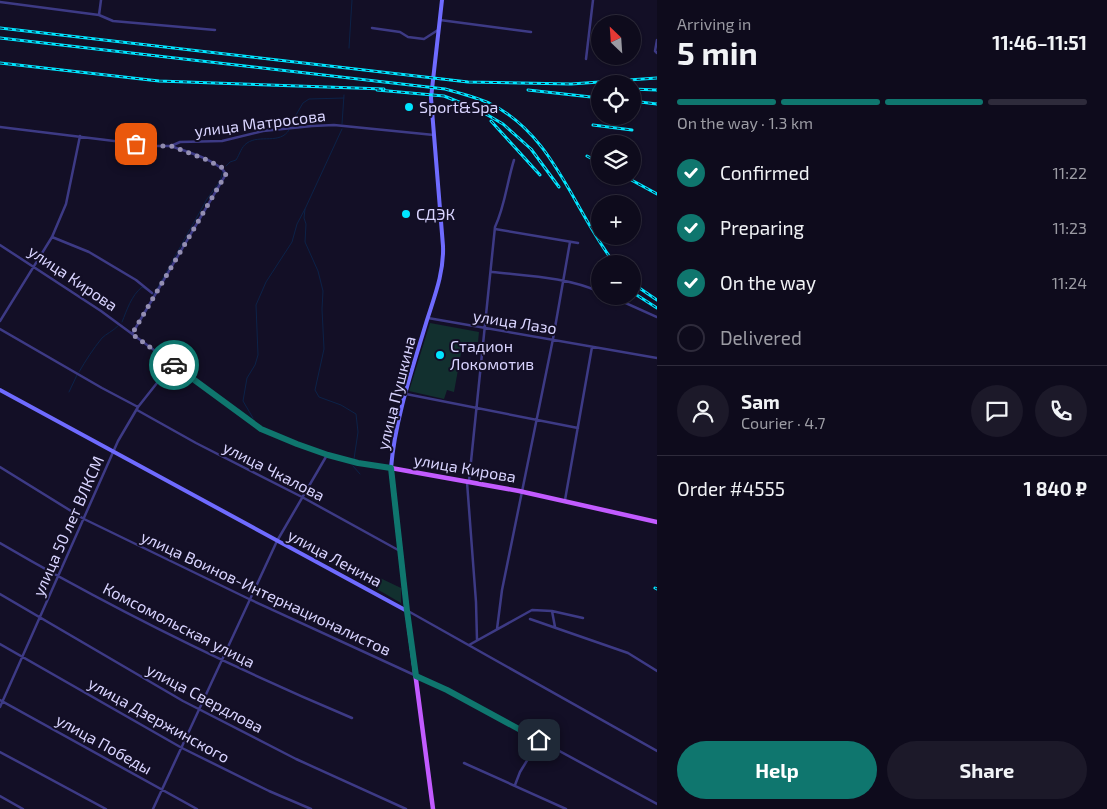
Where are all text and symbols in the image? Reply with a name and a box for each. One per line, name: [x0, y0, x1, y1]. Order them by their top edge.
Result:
text: Arriving in: [677, 14, 751, 33]
north arrow: [591, 15, 641, 65]
map controls: [591, 15, 641, 305]
text: 11:46–11:51: [992, 31, 1087, 54]
text: 5 min: [677, 33, 758, 71]
button: locate: [591, 75, 641, 125]
place label: Sport&Spa: [419, 97, 498, 116]
marker: Sport&Spa: [403, 101, 415, 113]
street label: улица Матросова: [193, 105, 327, 141]
text: On the way · 1.3 km: [677, 113, 813, 132]
pin: [115, 123, 157, 165]
icon: bag: [122, 130, 150, 158]
button: layers: [591, 135, 641, 185]
icon: check: [677, 159, 705, 187]
text: Confirmed: [720, 161, 810, 184]
text: 11:22: [1053, 163, 1087, 182]
button: +: [591, 195, 641, 245]
place label: СДЭК: [416, 204, 455, 223]
marker: СДЭК: [400, 208, 412, 220]
icon: check: [677, 214, 705, 242]
text: Preparing: [720, 216, 804, 239]
text: 11:23: [1053, 218, 1087, 237]
street label: улица Кирова: [25, 241, 121, 315]
button: −: [591, 255, 641, 305]
icon: check: [677, 269, 705, 297]
text: On the way: [720, 271, 816, 294]
text: 11:24: [1052, 273, 1087, 292]
street label: улица Лазо: [472, 306, 558, 338]
text: Delivered: [720, 326, 802, 349]
street label: улица Пушкина: [372, 334, 420, 452]
place label: Стадион Локомотив: [450, 336, 534, 373]
courier: [149, 340, 199, 390]
marker: Стадион Локомотив: [434, 349, 446, 361]
icon: car: [160, 351, 188, 379]
button: person: [677, 385, 729, 437]
button: chat: [971, 385, 1023, 437]
button: phone: [1035, 385, 1087, 437]
text: Sam: [741, 390, 780, 413]
text: Courier · 4.7: [741, 413, 825, 432]
street label: улица Чкалова: [220, 437, 328, 505]
street label: улица Кирова: [412, 449, 518, 487]
street label: улица 50 лет ВЛКСМ: [28, 453, 108, 599]
text: Order #4555: [677, 477, 785, 500]
text: 1 840 ₽: [1023, 477, 1087, 500]
street label: улица Ленина: [284, 525, 386, 591]
street label: улица Воинов-Интернационалистов: [138, 526, 394, 660]
street label: Комсомольская улица: [100, 578, 258, 672]
street label: улица Свердлова: [143, 659, 267, 737]
street label: улица Дзержинского: [85, 673, 233, 767]
street label: улица Победы: [52, 709, 156, 779]
pin: [518, 719, 560, 761]
icon: home: [525, 726, 553, 754]
button: Help: [677, 741, 877, 799]
button: Share: [887, 741, 1087, 799]

